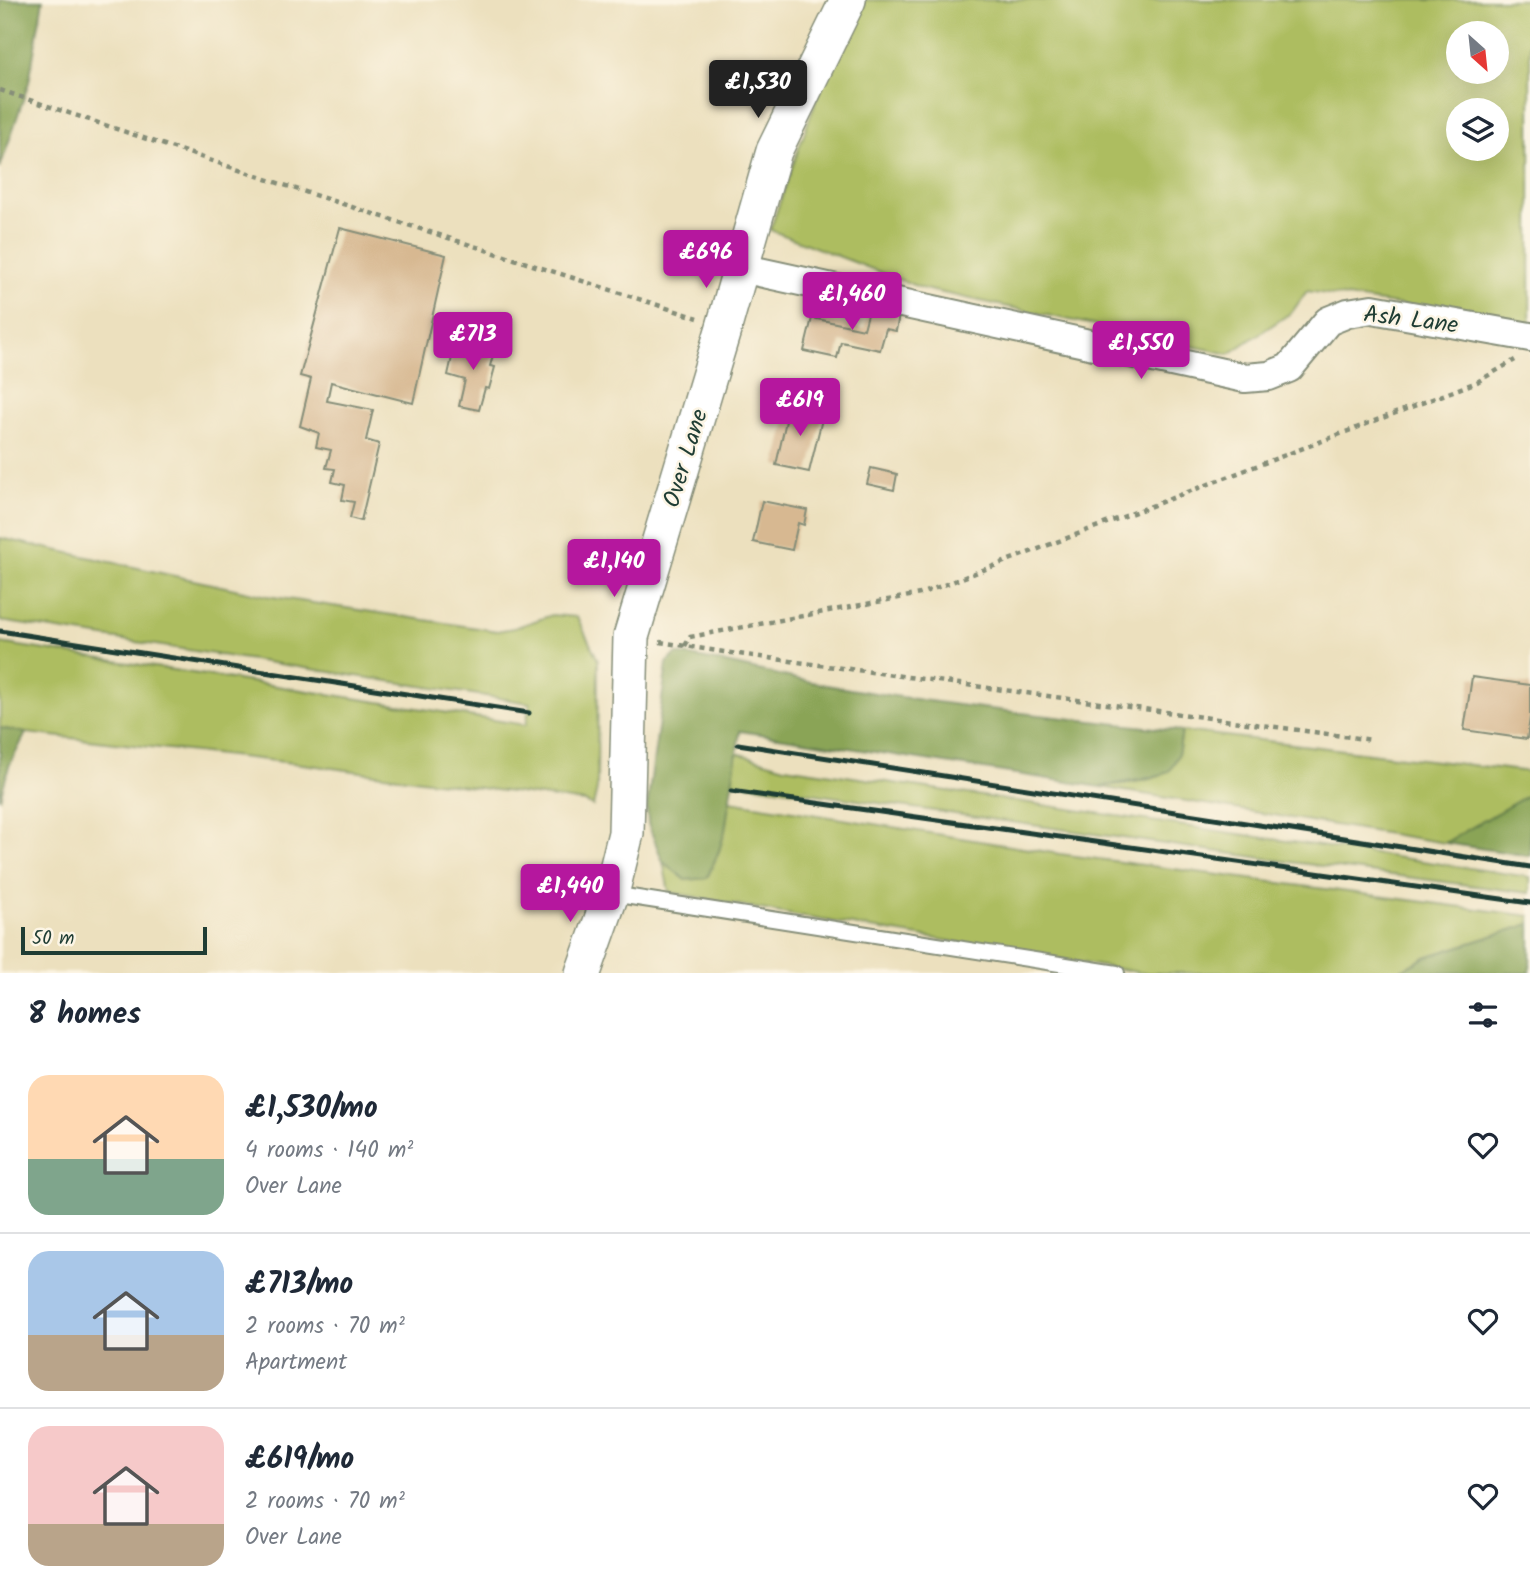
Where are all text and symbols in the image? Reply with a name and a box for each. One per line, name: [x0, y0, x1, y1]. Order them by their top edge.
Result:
north arrow: [1446, 21, 1508, 84]
map controls: [1446, 21, 1509, 161]
pin: £1,530: [701, 60, 815, 120]
text: £1,530: [725, 65, 791, 101]
button: layers: [1446, 98, 1509, 161]
pin: £696: [665, 230, 747, 290]
text: £696: [679, 235, 733, 271]
pin: £1,460: [795, 272, 909, 332]
text: £1,460: [819, 277, 885, 313]
street label: Ash Lane: [1361, 295, 1461, 346]
pin: £713: [432, 312, 514, 372]
text: £713: [449, 317, 497, 353]
pin: £1,550: [1084, 322, 1198, 381]
text: £1,550: [1109, 326, 1173, 362]
pin: £619: [759, 378, 841, 438]
text: £619: [776, 383, 824, 419]
street label: Over Lane: [653, 404, 720, 513]
pin: £1,140: [557, 540, 671, 599]
text: £1,140: [583, 544, 645, 580]
pin: £1,440: [513, 864, 627, 924]
text: £1,440: [537, 869, 603, 905]
scale bar: [21, 924, 206, 956]
text: 50 m: [32, 924, 74, 954]
text: 8 homes: [28, 991, 141, 1039]
icon: filters: [1464, 996, 1502, 1034]
text: £1,530/mo: [245, 1085, 378, 1133]
icon: home: [84, 1103, 168, 1187]
icon: heart: [1464, 1126, 1502, 1164]
text: 4 rooms · 140 m²: [245, 1133, 413, 1169]
text: Over Lane: [245, 1169, 342, 1205]
text: £713/mo: [245, 1261, 353, 1309]
icon: home: [84, 1279, 168, 1363]
icon: heart: [1464, 1302, 1502, 1340]
text: 2 rooms · 70 m²: [245, 1309, 405, 1345]
text: Apartment: [245, 1345, 347, 1381]
text: £619/mo: [245, 1436, 354, 1484]
icon: home: [84, 1454, 168, 1538]
icon: heart: [1464, 1477, 1502, 1515]
text: 2 rooms · 70 m²: [245, 1484, 405, 1520]
text: Over Lane: [245, 1520, 342, 1556]

